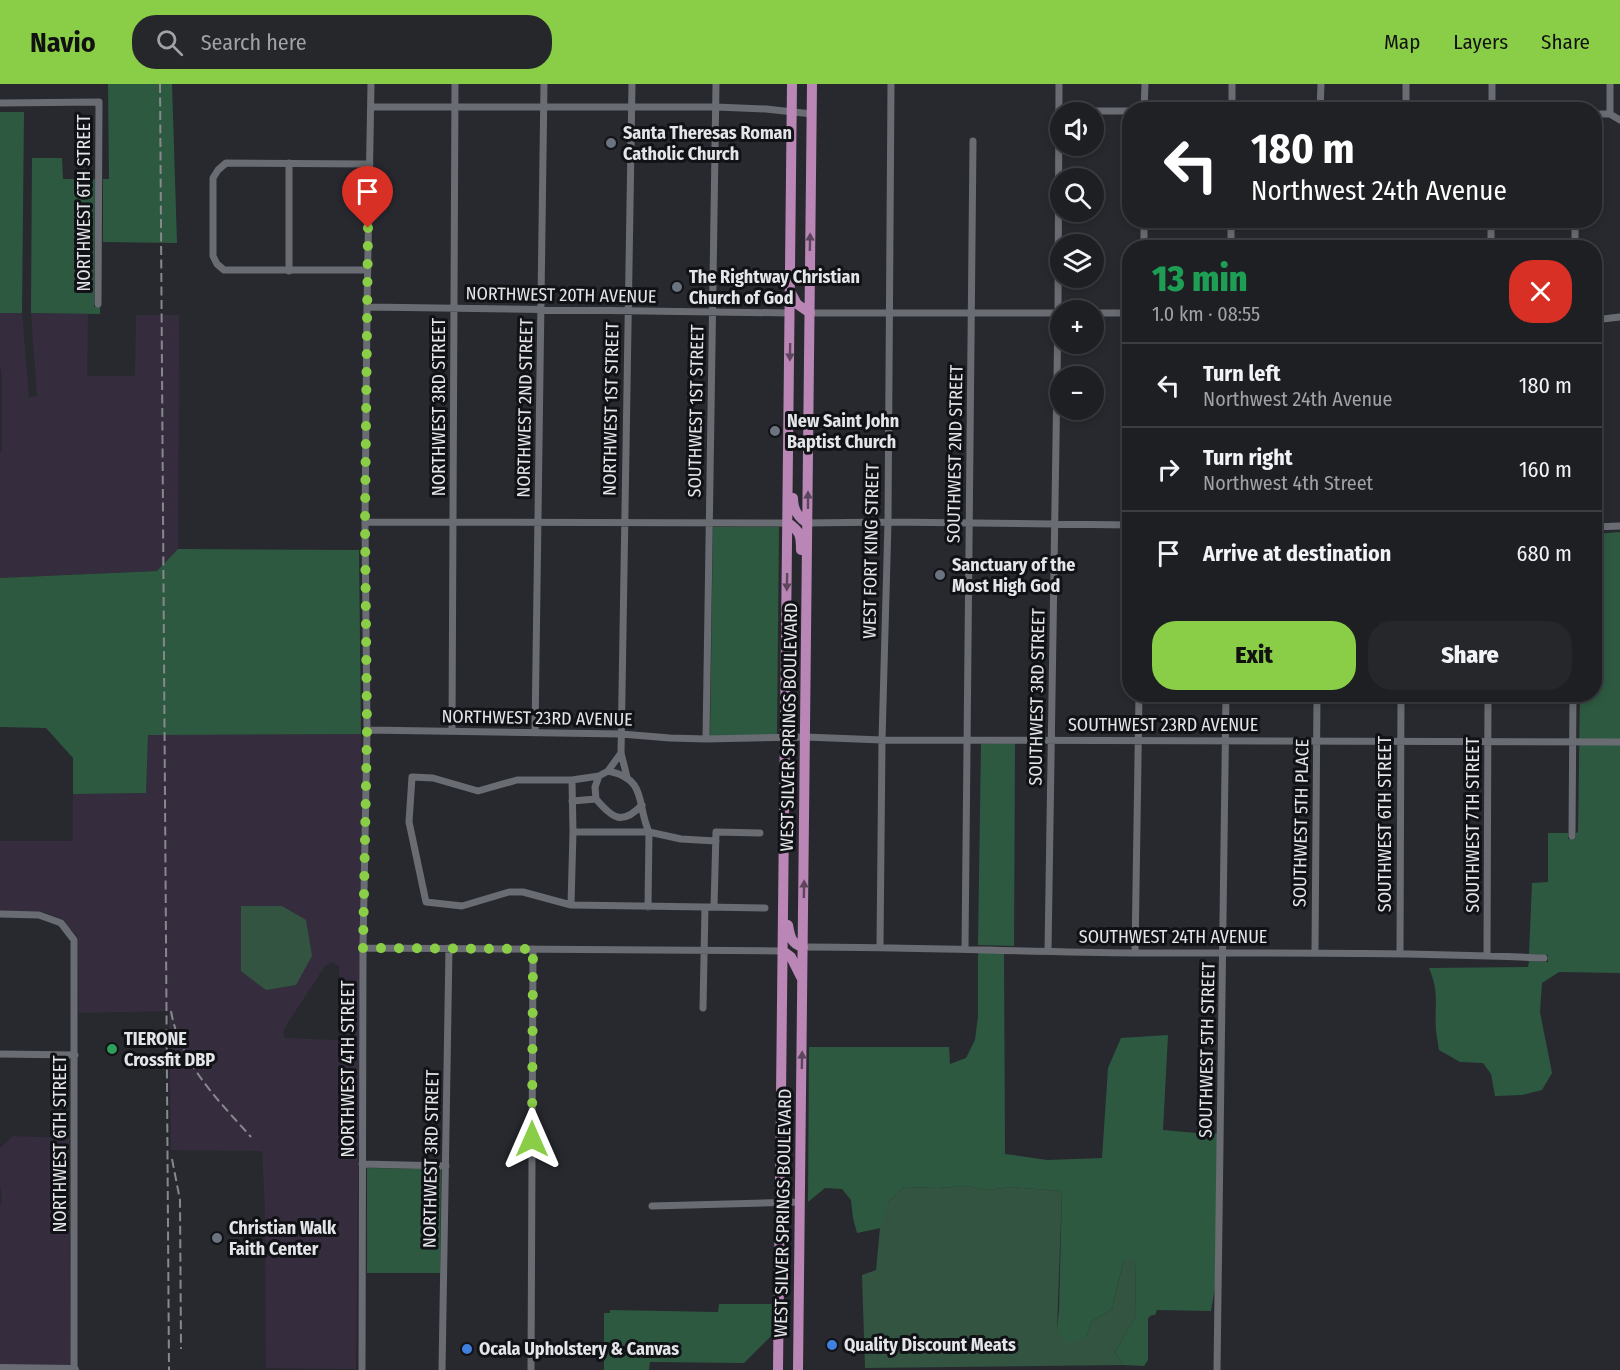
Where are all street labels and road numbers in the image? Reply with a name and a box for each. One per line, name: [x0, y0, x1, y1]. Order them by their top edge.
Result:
street label: NORTHWEST 6TH STREET: [73, 114, 95, 292]
street label: NORTHWEST 20TH AVENUE: [465, 282, 657, 308]
street label: NORTHWEST 3RD STREET: [428, 317, 450, 496]
street label: NORTHWEST 2ND STREET: [512, 318, 538, 498]
street label: NORTHWEST 1ST STREET: [598, 321, 624, 496]
street label: SOUTHWEST 1ST STREET: [683, 324, 709, 498]
street label: SOUTHWEST 2ND STREET: [942, 364, 968, 543]
street label: WEST FORT KING STREET: [858, 462, 884, 639]
street label: WEST SILVER SPRINGS BOULEVARD: [776, 602, 802, 852]
street label: SOUTHWEST 3RD STREET: [1024, 607, 1050, 786]
street label: NORTHWEST 23RD AVENUE: [441, 705, 633, 731]
street label: SOUTHWEST 23RD AVENUE: [1068, 714, 1258, 736]
street label: SOUTHWEST 6TH STREET: [1374, 735, 1396, 912]
street label: SOUTHWEST 7TH STREET: [1462, 737, 1484, 913]
street label: SOUTHWEST 5TH PLACE: [1289, 739, 1313, 907]
street label: SOUTHWEST 24TH AVENUE: [1079, 926, 1267, 948]
street label: SOUTHWEST 5TH STREET: [1194, 961, 1220, 1138]
street label: NORTHWEST 4TH STREET: [337, 980, 359, 1157]
street label: NORTHWEST 6TH STREET: [49, 1055, 71, 1233]
street label: NORTHWEST 3RD STREET: [418, 1069, 444, 1248]
street label: WEST SILVER SPRINGS BOULEVARD: [770, 1088, 796, 1338]

